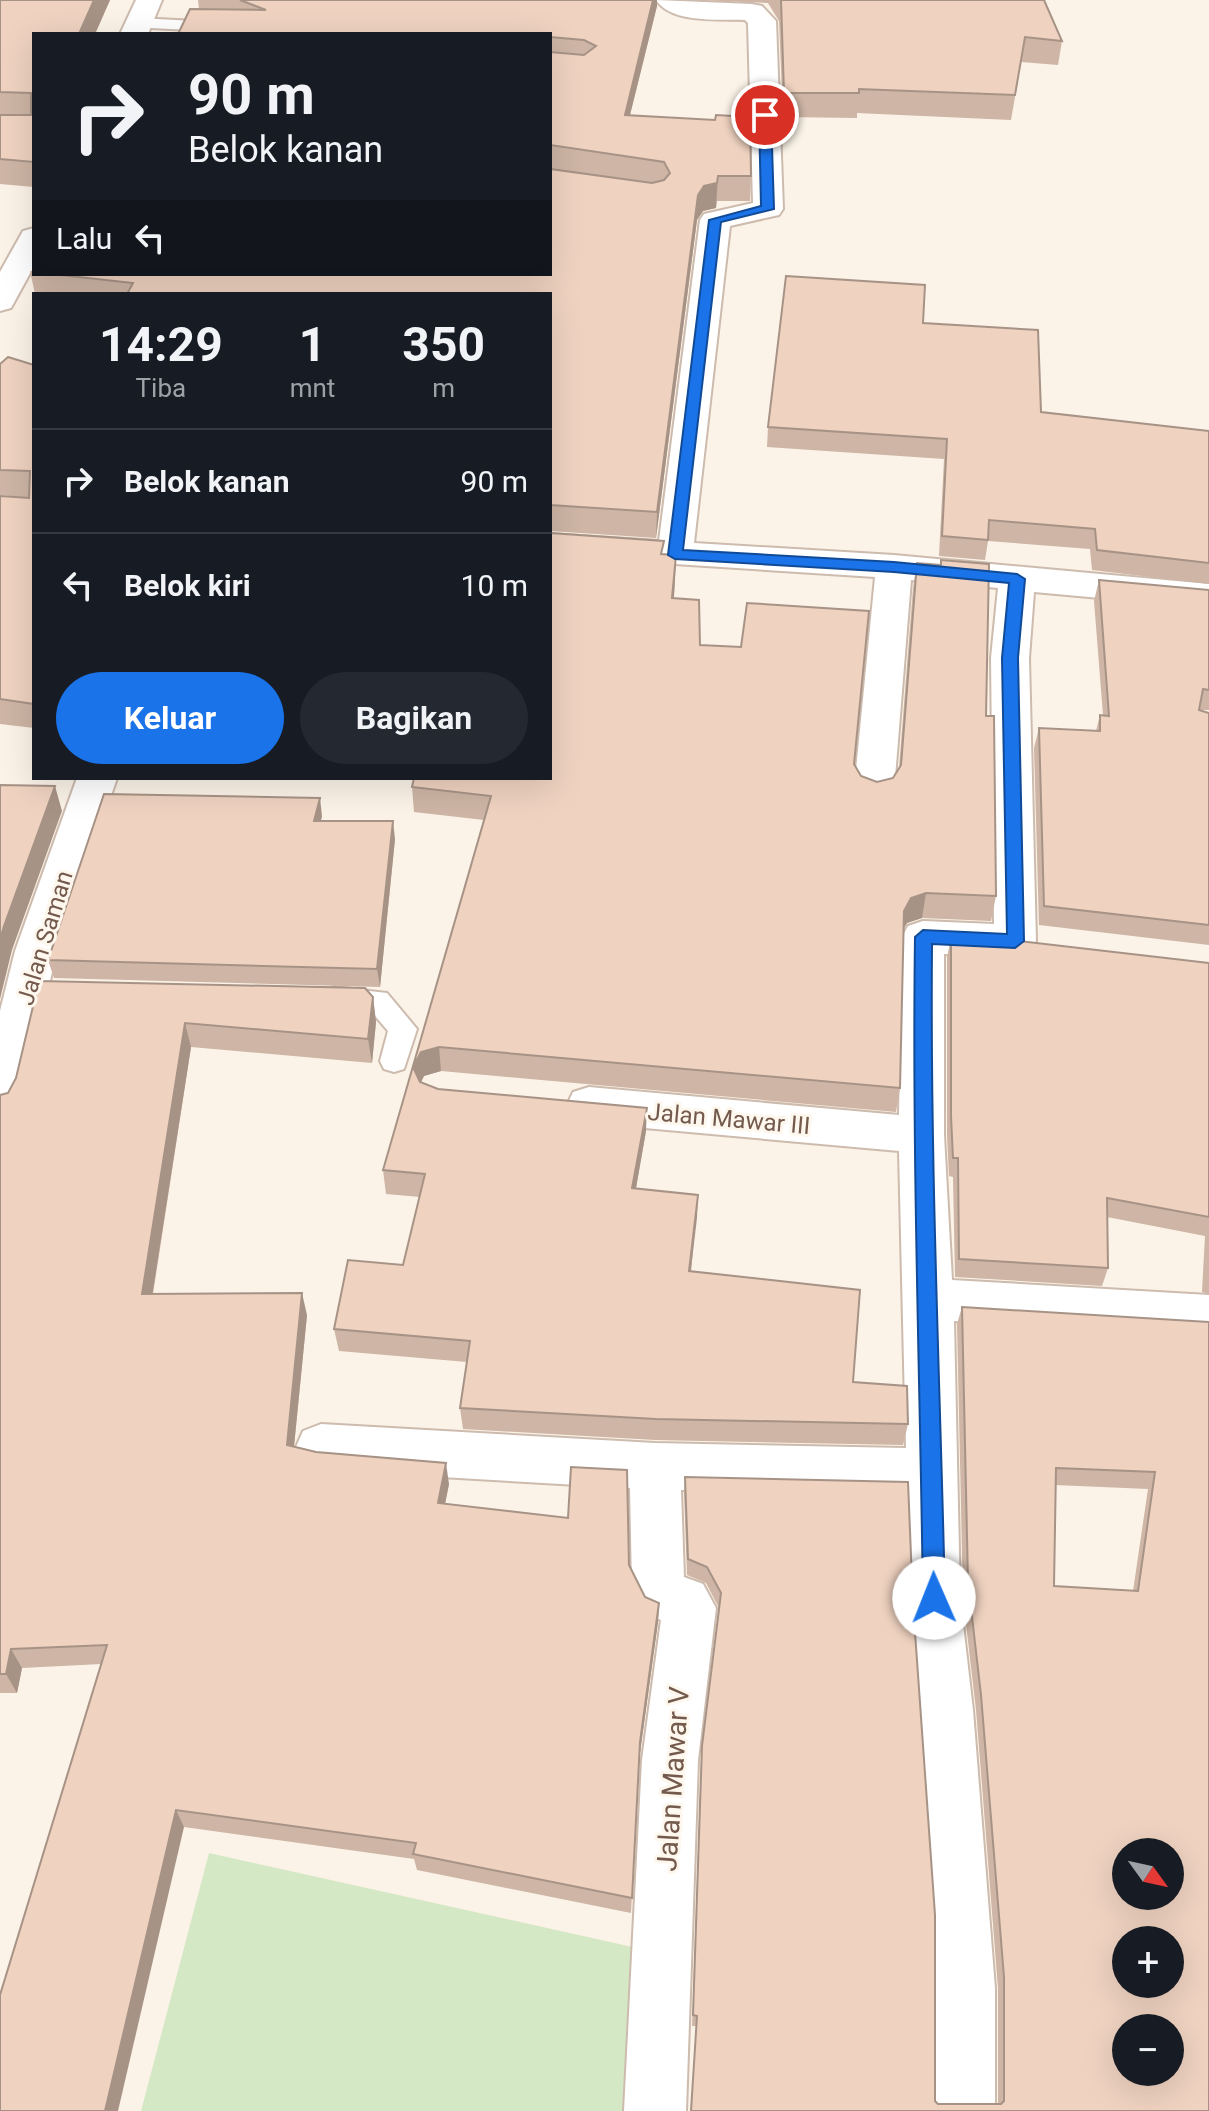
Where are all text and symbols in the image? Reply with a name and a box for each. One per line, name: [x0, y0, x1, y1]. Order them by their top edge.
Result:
text: 90 m: [188, 62, 315, 128]
icon: right: [56, 64, 160, 168]
pin: [731, 81, 799, 149]
icon: arrive: [743, 93, 787, 137]
text: Belok kanan: [188, 129, 383, 171]
icon: left: [128, 216, 172, 260]
text: Lalu: [56, 221, 112, 256]
text: 14:29: [99, 316, 223, 373]
text: 1: [299, 316, 326, 373]
text: 350: [402, 316, 485, 373]
text: Tiba: [136, 373, 186, 403]
text: mnt: [290, 373, 335, 403]
text: m: [432, 373, 455, 403]
icon: right: [56, 459, 100, 503]
text: Belok kanan: [124, 464, 289, 499]
text: 90 m: [461, 464, 528, 499]
icon: left: [56, 563, 100, 607]
text: Belok kiri: [124, 568, 251, 603]
text: 10 m: [461, 568, 528, 603]
button: Keluar: [56, 672, 284, 764]
button: Bagikan: [300, 672, 528, 764]
street label: Jalan Saman: [11, 867, 79, 1009]
street label: Jalan Mawar III: [647, 1098, 811, 1140]
position arrow: [892, 1556, 976, 1640]
street label: Jalan Mawar V: [650, 1685, 696, 1873]
north arrow: [1112, 1838, 1184, 1910]
map controls: [1112, 1838, 1184, 2086]
button: +: [1112, 1926, 1184, 1998]
button: −: [1112, 2014, 1184, 2086]

